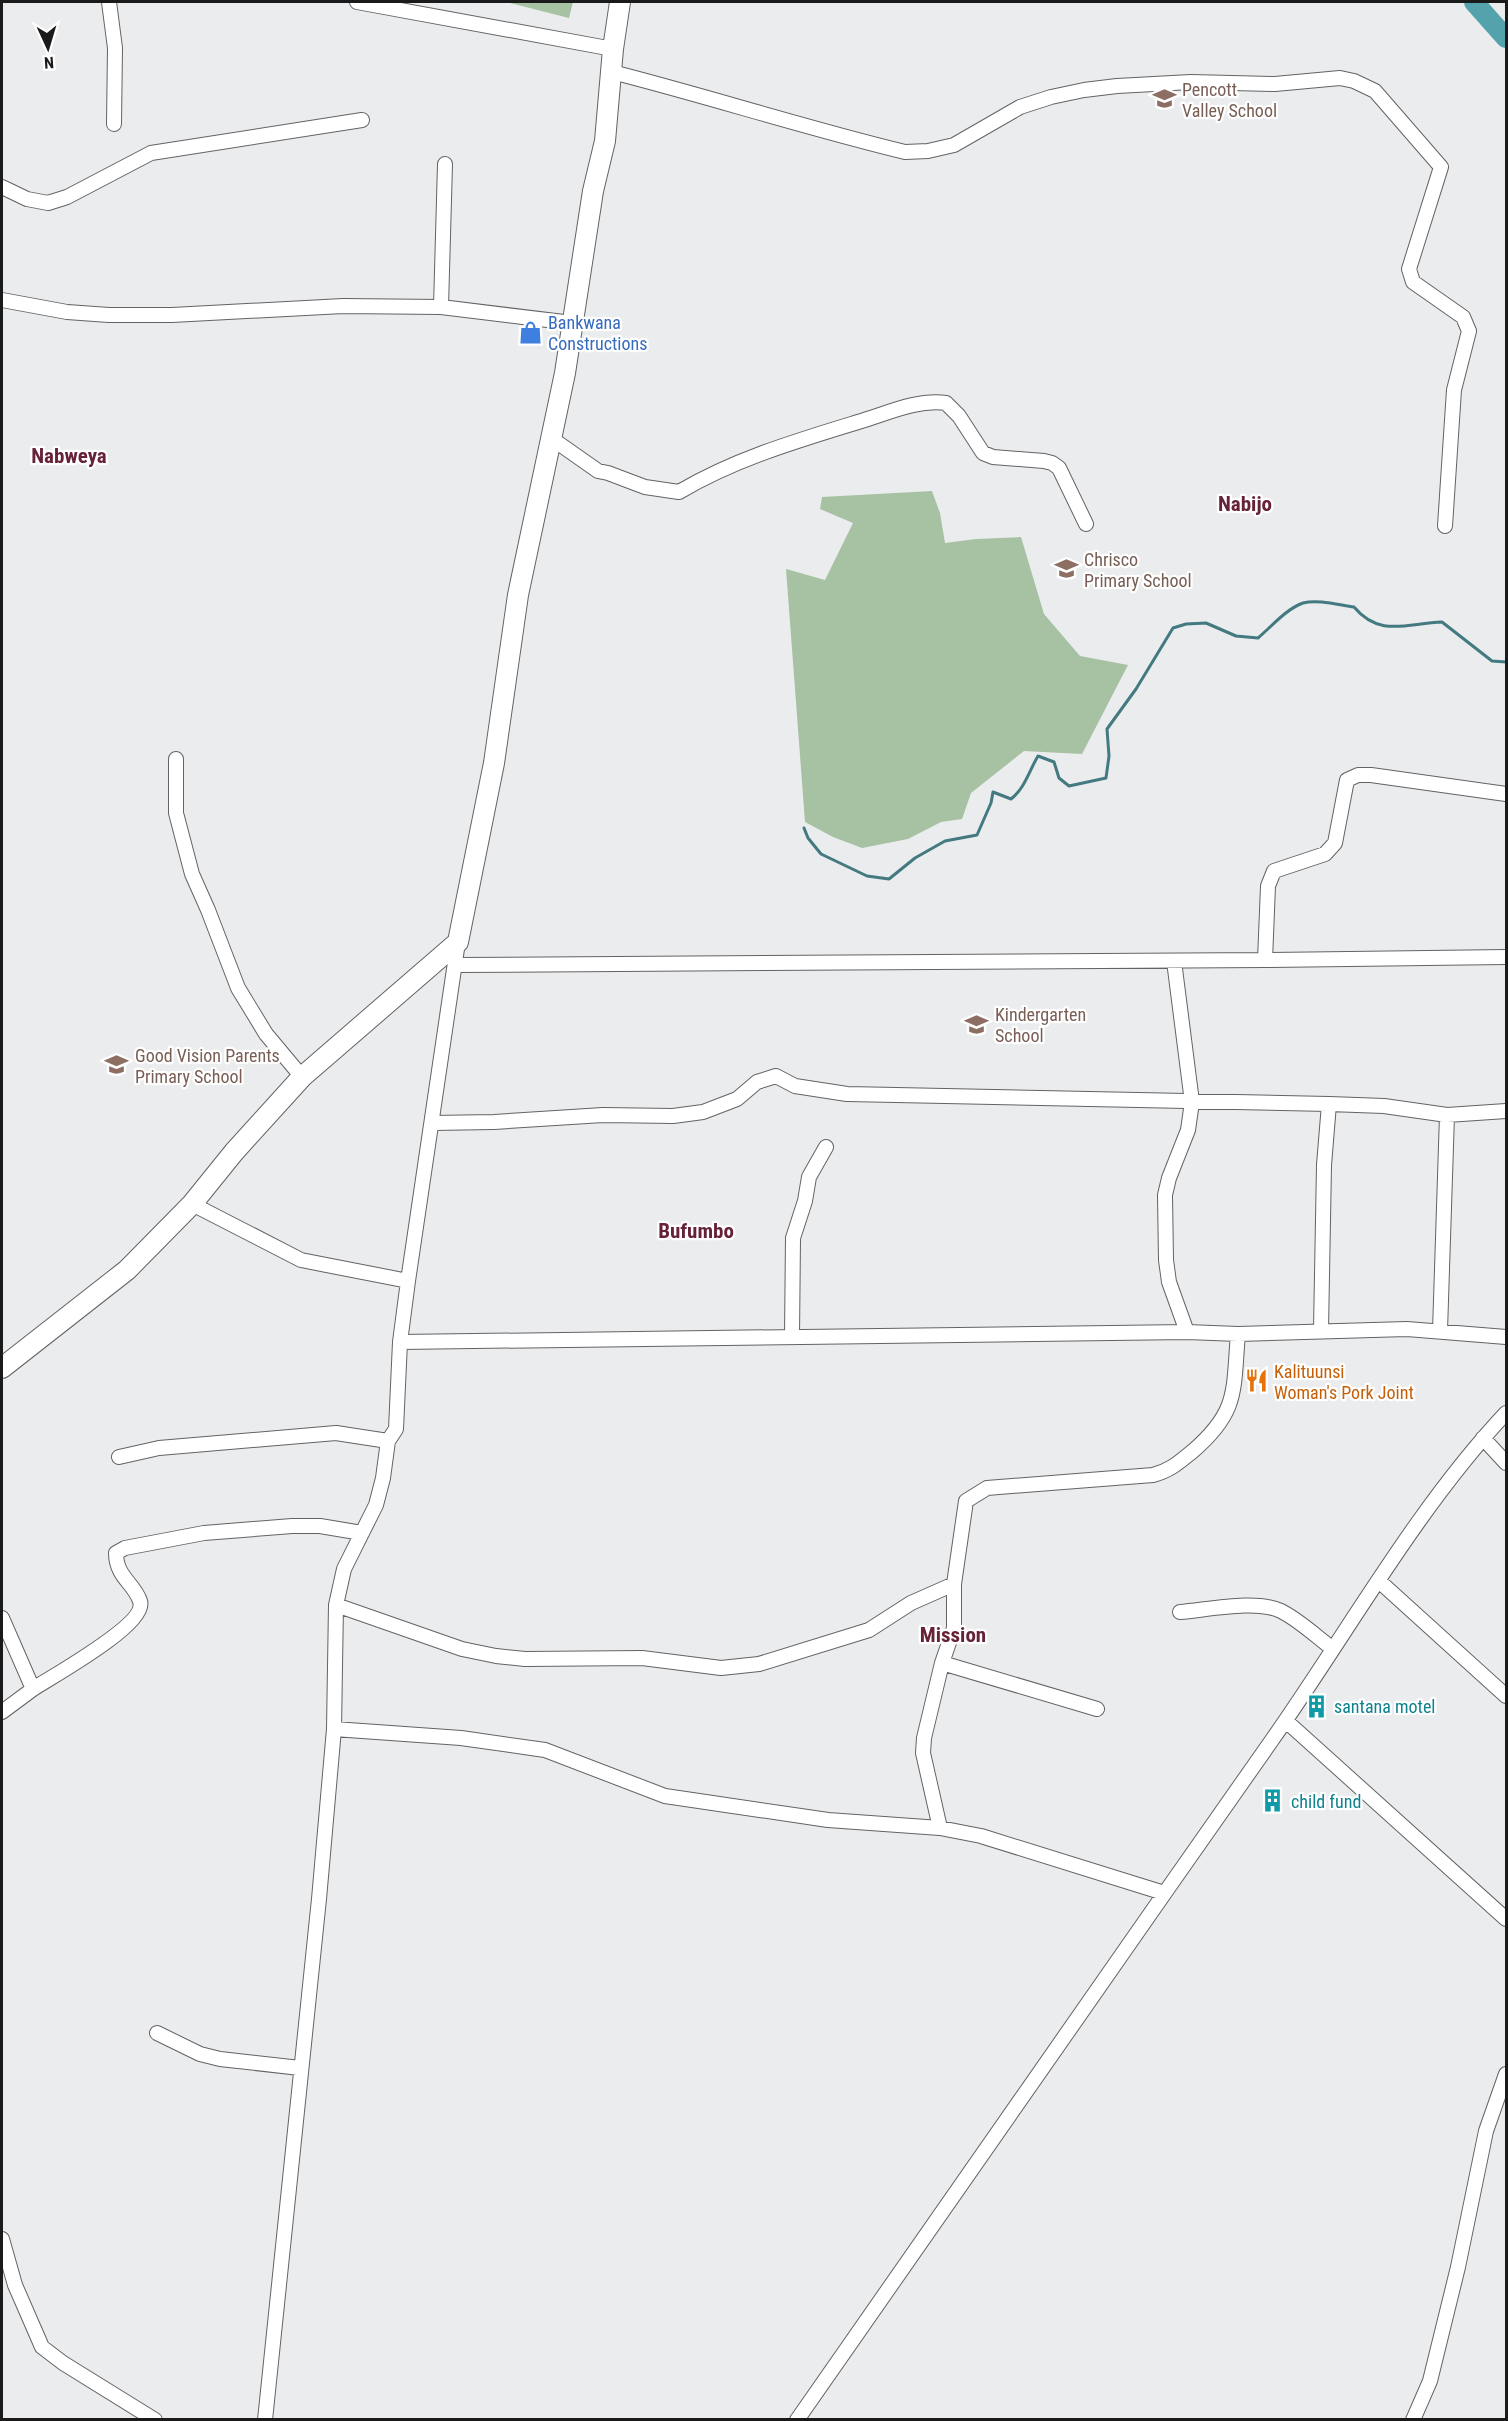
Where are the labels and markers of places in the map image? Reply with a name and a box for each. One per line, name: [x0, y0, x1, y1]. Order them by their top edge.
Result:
place label: Pencott Valley School: [1182, 79, 1277, 121]
school or university icon: Pencott Valley School: [1151, 86, 1177, 112]
place label: Bankwana Constructions: [548, 312, 647, 354]
shop icon: Bankwana Constructions: [517, 319, 543, 345]
place label: Chrisco Primary School: [1084, 549, 1192, 591]
school or university icon: Chrisco Primary School: [1053, 556, 1079, 582]
place label: Kindergarten School: [995, 1004, 1086, 1046]
school or university icon: Kindergarten School: [964, 1011, 990, 1037]
place label: Good Vision Parents Primary School: [135, 1045, 280, 1087]
school or university icon: Good Vision Parents Primary School: [104, 1052, 130, 1078]
place label: Kalituunsi Woman's Pork Joint: [1274, 1361, 1414, 1403]
restaurant icon: Kalituunsi Woman's Pork Joint: [1243, 1368, 1269, 1394]
building icon: santana motel: [1303, 1693, 1329, 1719]
place label: santana motel: [1334, 1696, 1435, 1717]
building icon: child fund: [1260, 1788, 1286, 1814]
place label: child fund: [1291, 1791, 1361, 1812]

